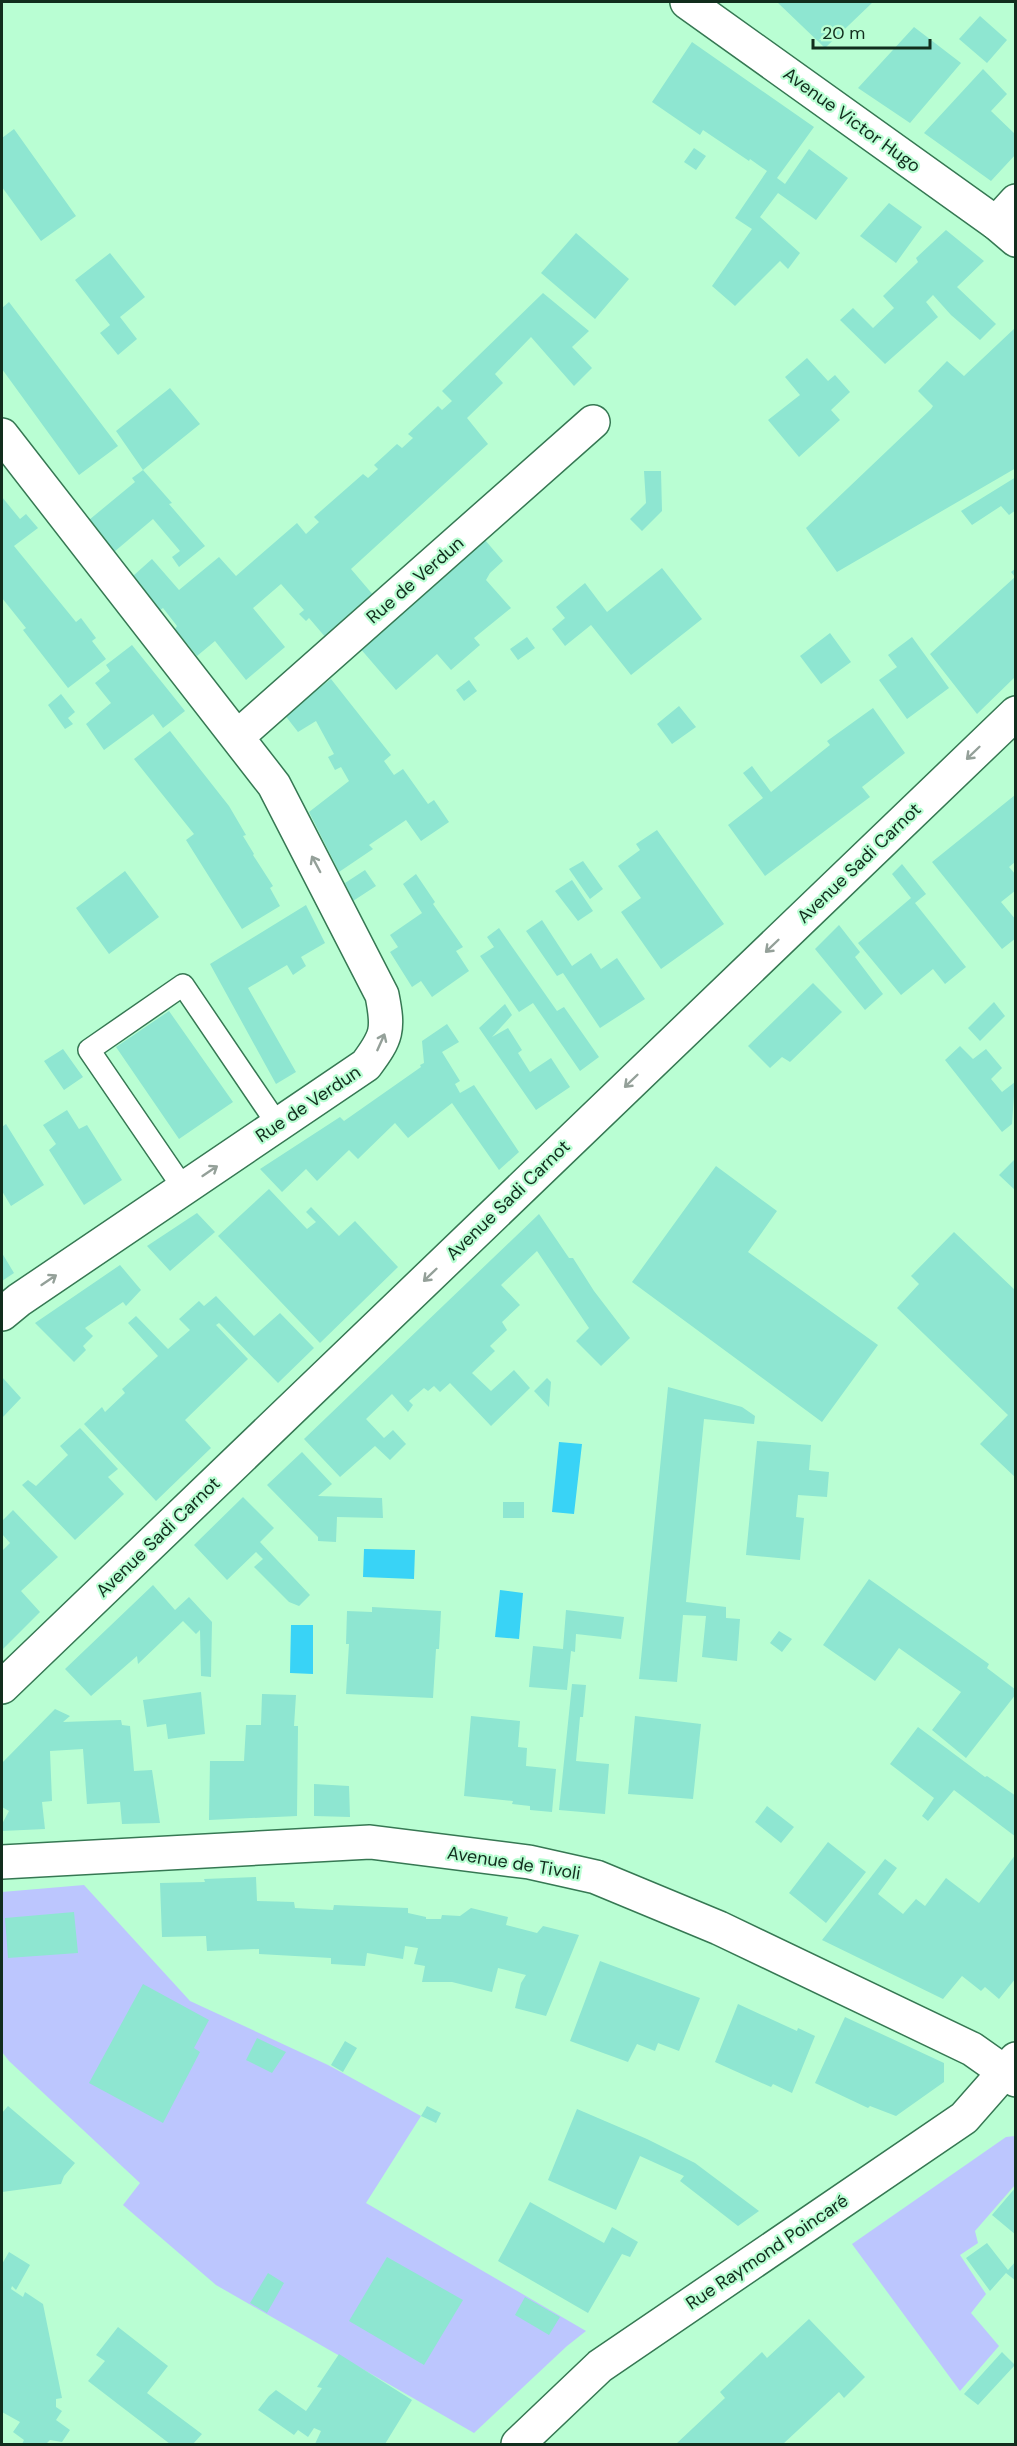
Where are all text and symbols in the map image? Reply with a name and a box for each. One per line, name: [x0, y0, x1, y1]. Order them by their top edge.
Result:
scale bar: [813, 12, 930, 50]
text: 20 m: [822, 21, 865, 45]
street label: Avenue Victor Hugo: [779, 62, 925, 178]
street label: Rue de Verdun: [361, 531, 469, 629]
one-way arrow: [966, 746, 981, 761]
street label: Avenue Sadi Carnot: [792, 798, 926, 928]
one-way arrow: [310, 856, 321, 874]
one-way arrow: [765, 939, 780, 953]
one-way arrow: [375, 1033, 387, 1051]
street label: Rue de Verdun: [251, 1060, 365, 1148]
one-way arrow: [624, 1074, 639, 1089]
street label: Avenue Sadi Carnot: [441, 1135, 575, 1265]
one-way arrow: [202, 1165, 218, 1177]
one-way arrow: [423, 1268, 438, 1282]
one-way arrow: [40, 1274, 57, 1286]
street label: Avenue Sadi Carnot: [91, 1472, 225, 1602]
street label: Avenue de Tivoli: [446, 1841, 582, 1885]
street label: Rue Raymond Poincaré: [681, 2189, 853, 2315]

